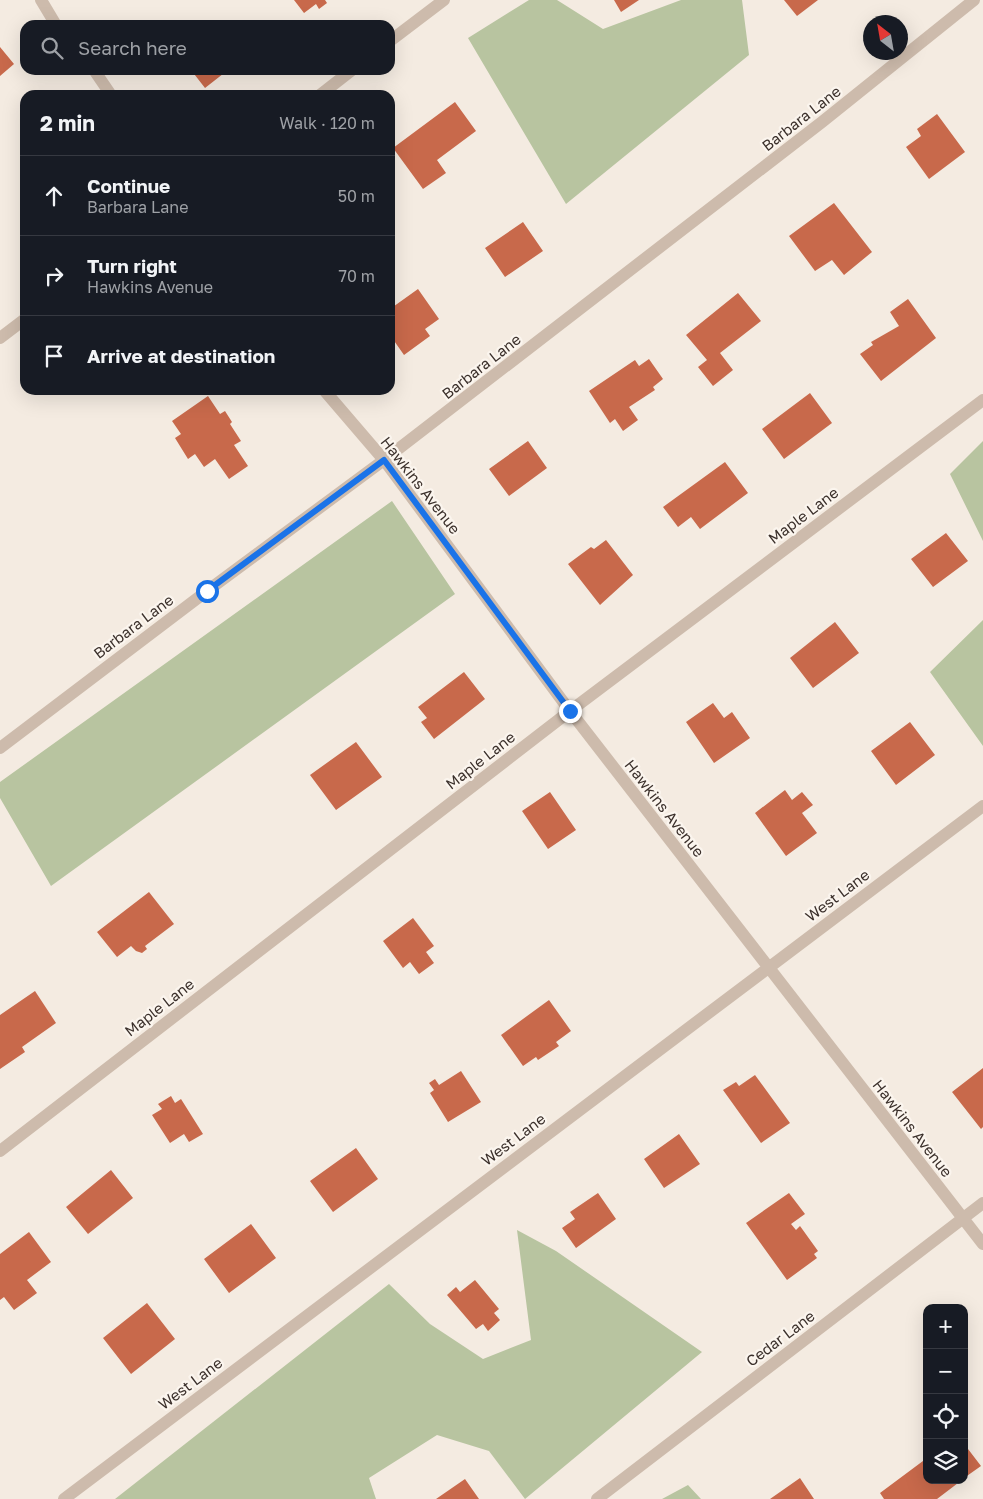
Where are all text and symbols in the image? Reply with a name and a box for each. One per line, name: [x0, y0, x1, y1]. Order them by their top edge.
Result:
north arrow: [863, 15, 908, 60]
search box: [20, 20, 395, 75]
icon: search: [38, 34, 66, 62]
text: Search here: [78, 36, 187, 59]
street label: Barbara Lane: [758, 81, 844, 154]
text: 2 min: [40, 110, 95, 136]
text: Walk · 120 m: [279, 113, 375, 133]
text: Continue: [87, 174, 170, 197]
icon: ahead: [40, 182, 68, 210]
text: 50 m: [338, 186, 375, 206]
text: Barbara Lane: [87, 197, 188, 217]
text: Turn right: [87, 254, 177, 277]
icon: right: [40, 262, 68, 290]
text: 70 m: [338, 266, 375, 286]
text: Hawkins Avenue: [87, 277, 213, 297]
street label: Barbara Lane: [438, 329, 524, 402]
icon: arrive: [40, 342, 68, 370]
text: Arrive at destination: [87, 344, 275, 367]
street label: Hawkins Avenue: [378, 433, 465, 537]
street label: Maple Lane: [765, 483, 842, 547]
route start: [196, 580, 219, 603]
street label: Barbara Lane: [90, 590, 177, 662]
route end: [559, 700, 582, 723]
street label: Maple Lane: [442, 727, 518, 793]
street label: Hawkins Avenue: [622, 756, 709, 860]
street label: West Lane: [802, 865, 873, 925]
street label: Maple Lane: [121, 974, 197, 1040]
street label: Hawkins Avenue: [870, 1076, 957, 1180]
street label: West Lane: [478, 1109, 549, 1169]
map controls: [923, 1304, 968, 1484]
button: +: [923, 1304, 968, 1349]
street label: Cedar Lane: [742, 1306, 818, 1370]
button: −: [923, 1349, 968, 1394]
street label: West Lane: [155, 1353, 226, 1413]
button: locate: [923, 1394, 968, 1439]
button: layers: [923, 1439, 968, 1484]

